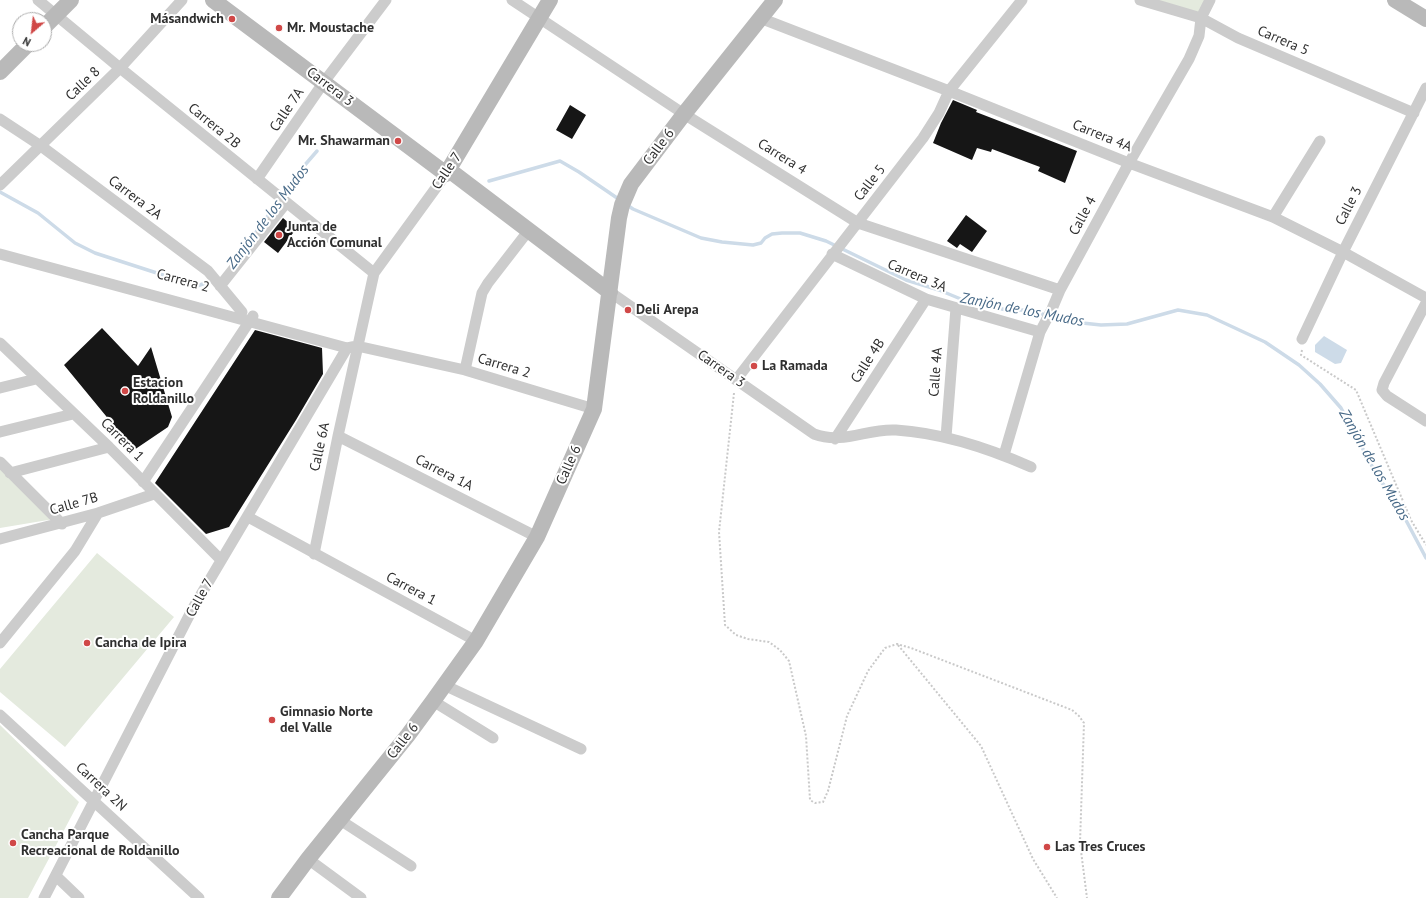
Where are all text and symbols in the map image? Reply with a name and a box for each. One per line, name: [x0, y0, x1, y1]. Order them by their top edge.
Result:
place label: Másandwich: [150, 11, 224, 27]
north arrow: [12, 12, 52, 52]
marker: Másandwich: [227, 14, 237, 24]
place label: Mr. Moustache: [287, 20, 374, 36]
marker: Mr. Moustache: [274, 23, 284, 33]
street label: Carrera 5: [1255, 23, 1311, 59]
text: N: [20, 34, 33, 50]
street label: Calle 8: [62, 64, 104, 104]
street label: Carrera 3: [303, 64, 357, 110]
street label: Calle 7A: [266, 85, 308, 135]
street label: Carrera 2B: [184, 100, 244, 152]
street label: Carrera 4A: [1070, 116, 1134, 156]
street label: Calle 6: [640, 125, 678, 169]
place label: Mr. Shawarman: [298, 133, 390, 149]
street label: Carrera 4: [754, 135, 810, 179]
marker: Mr. Shawarman: [393, 136, 403, 146]
street label: Calle 7: [428, 149, 466, 193]
water label: Zanjón de los Mudos: [223, 161, 313, 273]
street label: Calle 5: [851, 162, 889, 204]
street label: Carrera 2A: [105, 172, 165, 224]
street label: Calle 3: [1332, 184, 1366, 228]
street label: Calle 4: [1066, 194, 1100, 238]
place label: Junta de Acción Comunal: [287, 219, 382, 252]
marker: Junta de Acción Comunal: [274, 230, 284, 240]
street label: Carrera 3A: [885, 256, 949, 296]
street label: Carrera 2: [155, 266, 211, 296]
water label: Zanjón de los Mudos: [959, 289, 1085, 331]
place label: Deli Arepa: [636, 302, 699, 318]
marker: Deli Arepa: [623, 305, 633, 315]
street label: Calle 4B: [847, 336, 889, 386]
street label: Carrera 3: [694, 347, 748, 391]
street label: Calle 4A: [926, 347, 946, 397]
street label: Carrera 2: [476, 350, 532, 382]
place label: La Ramada: [762, 358, 828, 374]
marker: La Ramada: [749, 361, 759, 371]
place label: Estacion Roldanillo: [133, 375, 194, 408]
marker: Estacion Roldanillo: [120, 386, 130, 396]
water label: Zanjón de los Mudos: [1335, 406, 1413, 524]
street label: Carrera 1: [97, 415, 147, 465]
street label: Calle 6A: [307, 421, 333, 473]
street label: Calle 6: [553, 443, 585, 487]
street label: Carrera 1A: [412, 451, 476, 495]
street label: Calle 7B: [48, 489, 100, 519]
street label: Carrera 1: [383, 569, 439, 609]
street label: Calle 7: [183, 576, 217, 620]
place label: Cancha de Ipira: [95, 635, 187, 651]
marker: Cancha de Ipira: [82, 638, 92, 648]
place label: Gimnasio Norte del Valle: [280, 704, 373, 736]
marker: Gimnasio Norte del Valle: [267, 715, 277, 725]
street label: Calle 6: [384, 720, 422, 762]
street label: Carrera 2N: [72, 759, 130, 815]
place label: Cancha Parque Recreacional de Roldanillo: [21, 827, 180, 860]
marker: Cancha Parque Recreacional de Roldanillo: [8, 838, 18, 848]
place label: Las Tres Cruces: [1055, 839, 1146, 855]
marker: Las Tres Cruces: [1042, 842, 1052, 852]

